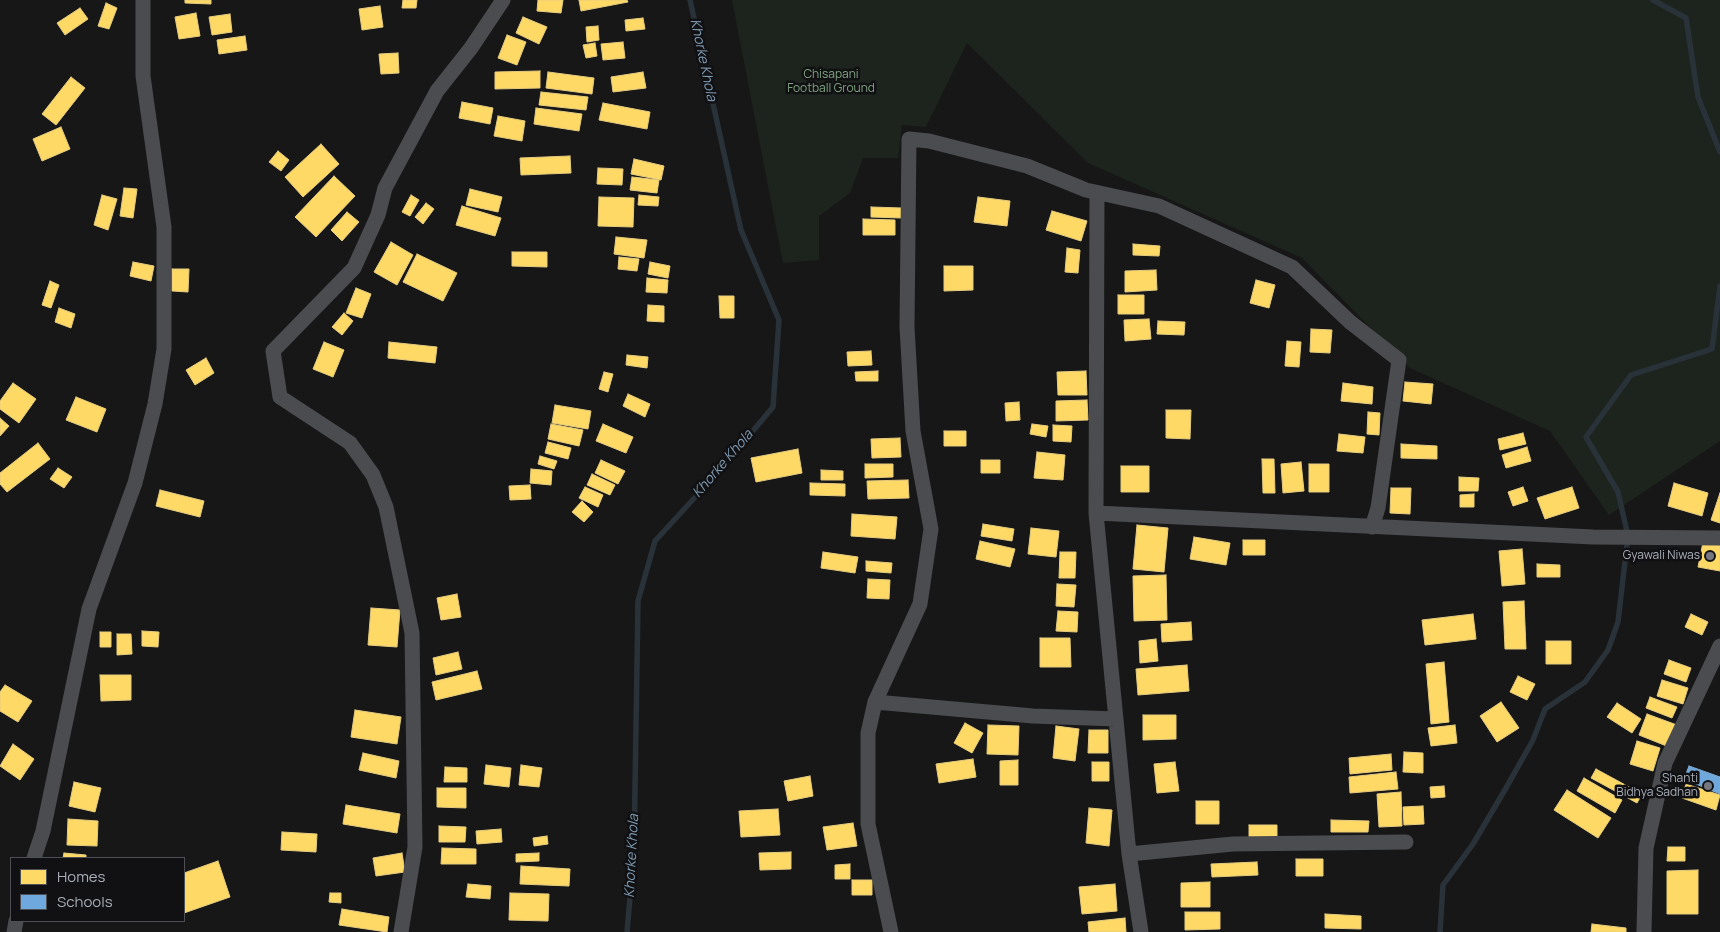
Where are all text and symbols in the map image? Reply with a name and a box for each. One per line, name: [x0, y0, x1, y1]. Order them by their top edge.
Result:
water label: Khorke Khola: [686, 17, 720, 103]
park label: Chisapani Football Ground: [787, 68, 875, 96]
water label: Khorke Khola: [689, 427, 757, 501]
place label: Gyawali Niwas: [1623, 549, 1700, 563]
marker: Gyawali Niwas: [1704, 550, 1716, 562]
place label: Shanti Bidhya Sadhan: [1616, 772, 1698, 800]
marker: Shanti Bidhya Sadhan: [1702, 780, 1714, 792]
water label: Khorke Khola: [621, 814, 643, 898]
legend: [10, 857, 185, 922]
text: Homes: [57, 866, 105, 887]
text: Schools: [57, 891, 113, 912]

